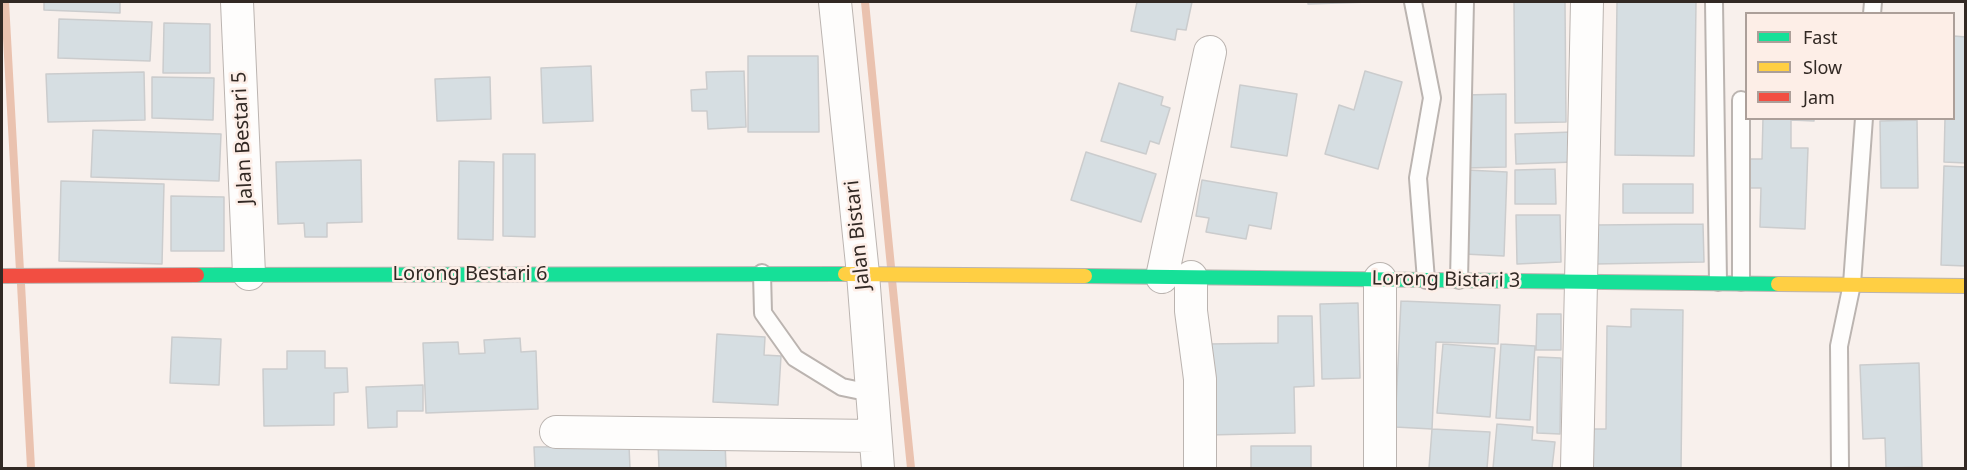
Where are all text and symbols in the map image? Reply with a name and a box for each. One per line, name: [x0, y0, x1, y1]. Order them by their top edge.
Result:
legend: [1745, 12, 1955, 120]
text: Fast: [1803, 25, 1838, 49]
text: Slow: [1803, 55, 1842, 79]
street label: Jalan Bestari 5: [228, 71, 258, 205]
text: Jam: [1803, 85, 1835, 109]
street label: Jalan Bistari: [840, 179, 876, 291]
street label: Lorong Bestari 6: [393, 262, 547, 286]
street label: Lorong Bistari 3: [1371, 267, 1521, 293]

